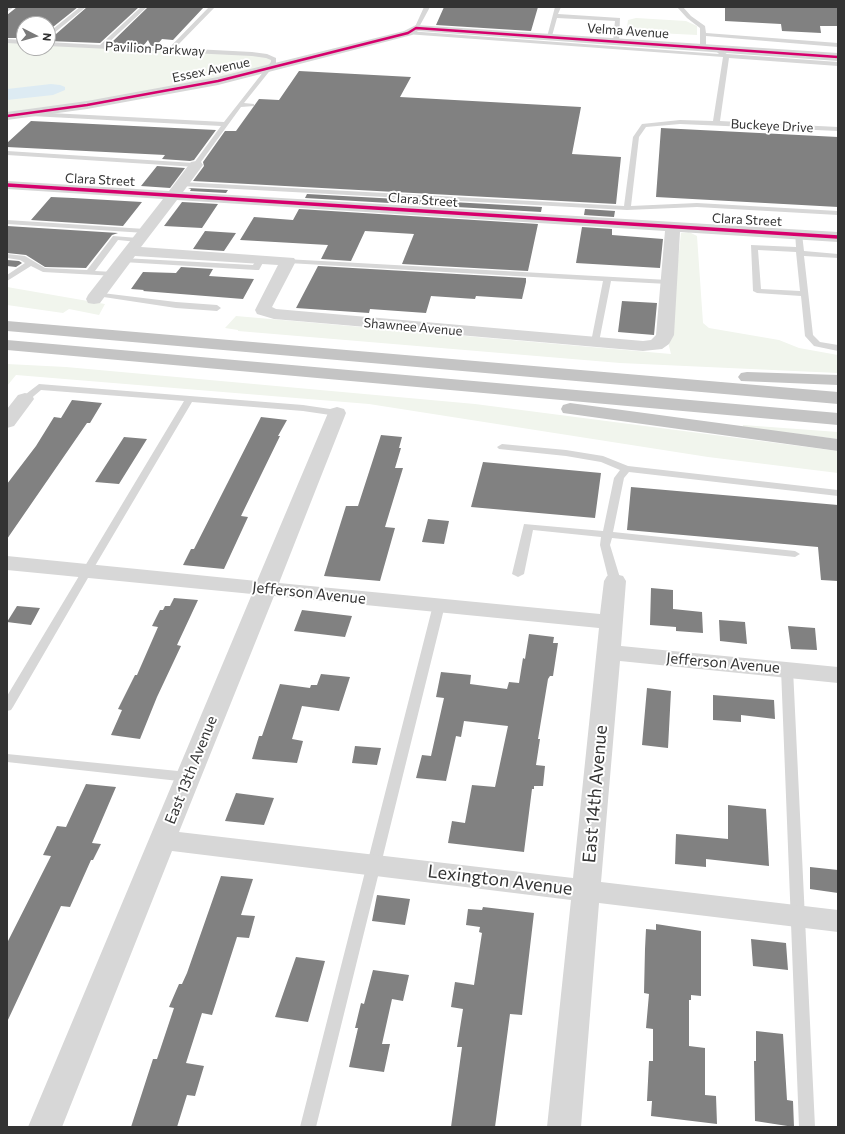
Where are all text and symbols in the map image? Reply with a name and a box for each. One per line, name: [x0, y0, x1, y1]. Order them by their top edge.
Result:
north arrow: [16, 16, 56, 56]
street label: Velma Avenue: [586, 20, 670, 42]
text: N: [41, 32, 54, 42]
street label: Pavilion Parkway: [105, 39, 205, 59]
street label: Essex Avenue: [171, 54, 251, 86]
street label: Buckeye Drive: [730, 116, 814, 136]
street label: Clara Street: [65, 170, 135, 190]
street label: Clara Street: [387, 190, 459, 210]
street label: Clara Street: [712, 210, 782, 230]
street label: Shawnee Avenue: [363, 315, 463, 339]
street label: Jefferson Avenue: [251, 578, 367, 608]
street label: Jefferson Avenue: [665, 649, 781, 677]
street label: East 13th Avenue: [161, 713, 221, 827]
street label: East 14th Avenue: [578, 724, 612, 864]
street label: Lexington Avenue: [426, 860, 574, 900]

